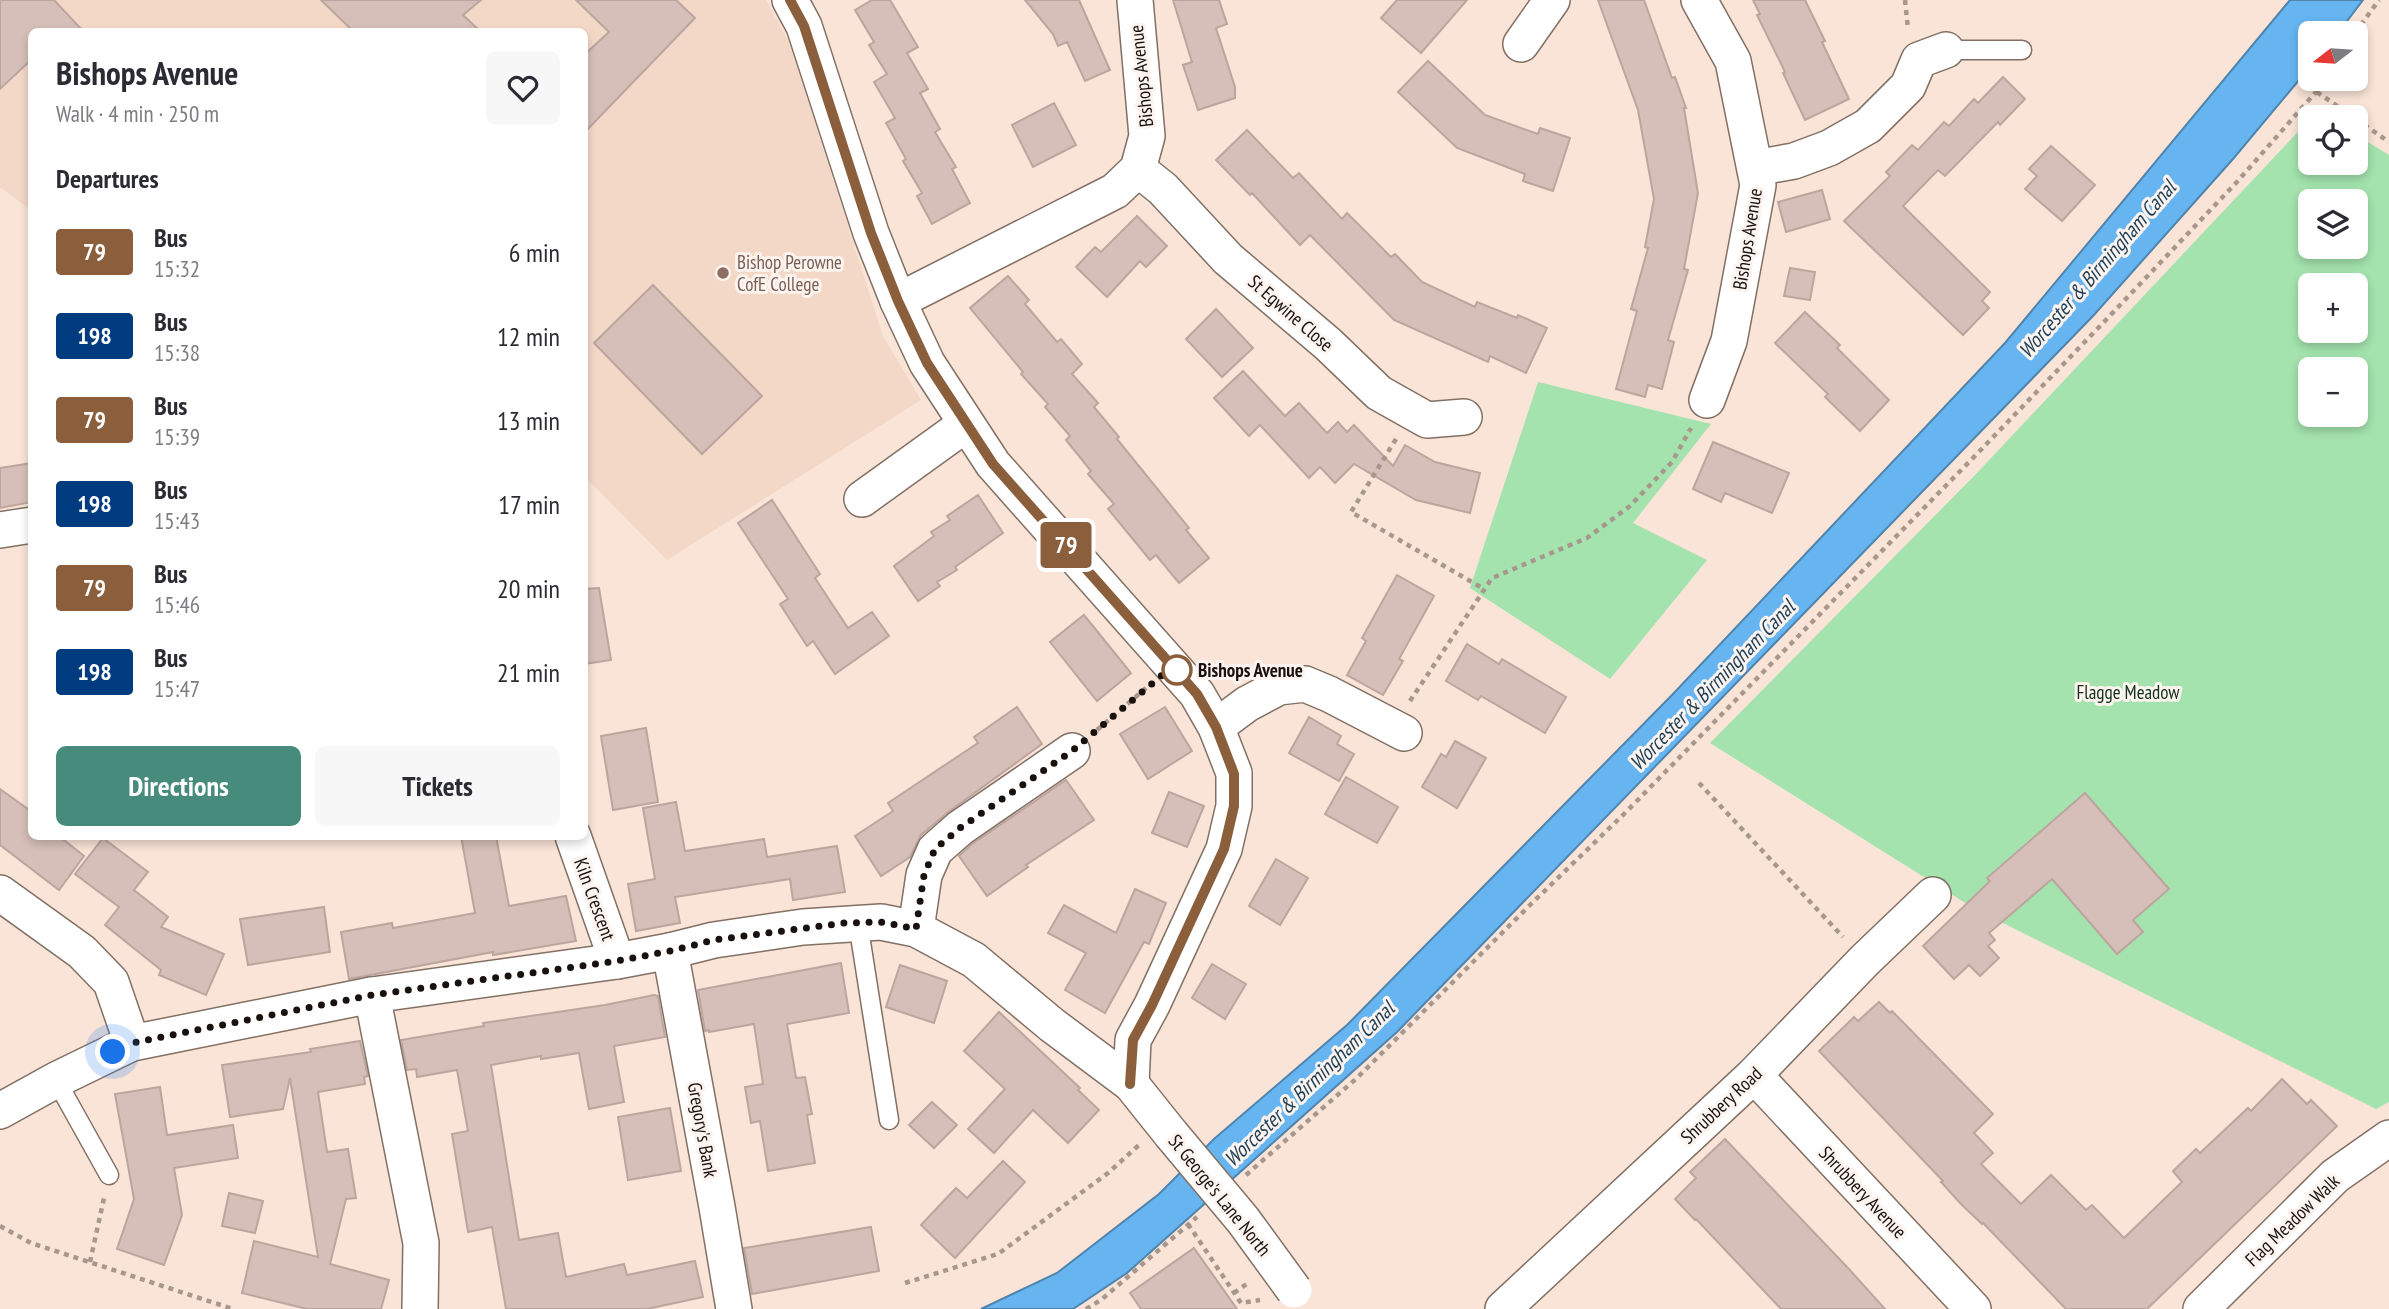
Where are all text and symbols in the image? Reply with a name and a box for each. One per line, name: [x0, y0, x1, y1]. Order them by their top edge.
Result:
north arrow: [2298, 21, 2368, 91]
map controls: [2298, 21, 2368, 427]
street label: Bishops Avenue: [1124, 24, 1158, 128]
text: Bishops Avenue: [56, 51, 238, 94]
button: heart: [486, 51, 560, 125]
text: Walk · 4 min · 250 m: [56, 99, 219, 128]
button: locate: [2298, 105, 2368, 175]
text: Departures: [56, 162, 159, 195]
water label: Worcester & Birmingham Canal: [2013, 173, 2183, 363]
street label: Bishops Avenue: [1727, 186, 1767, 291]
button: layers: [2298, 189, 2368, 259]
text: Bus: [154, 221, 187, 254]
text: 79: [83, 236, 106, 267]
text: 6 min: [509, 236, 560, 269]
place label: Bishop Perowne CofE College: [737, 250, 842, 296]
text: 15:32: [154, 254, 200, 283]
marker: Bishop Perowne CofE College: [715, 265, 731, 281]
street label: St Egwine Close: [1244, 270, 1339, 357]
button: +: [2298, 273, 2368, 343]
text: Bus: [154, 305, 187, 338]
text: 198: [77, 320, 112, 351]
text: 12 min: [497, 320, 560, 353]
text: 15:38: [154, 338, 200, 367]
button: −: [2298, 357, 2368, 427]
text: Bus: [154, 389, 187, 422]
text: 79: [83, 404, 106, 435]
text: 13 min: [497, 404, 560, 437]
text: 15:39: [154, 422, 200, 451]
text: Bus: [154, 473, 187, 506]
text: 198: [77, 488, 112, 519]
text: 17 min: [498, 488, 560, 521]
text: 15:43: [154, 506, 200, 535]
line badge: 79: [1034, 522, 1098, 568]
text: 79: [1055, 529, 1077, 560]
text: Bus: [154, 557, 187, 590]
text: 79: [83, 572, 106, 603]
text: 20 min: [497, 572, 560, 605]
text: 15:46: [154, 590, 200, 619]
water label: Worcester & Birmingham Canal: [1624, 593, 1802, 776]
text: Bus: [154, 641, 187, 674]
marker: Bishops Avenue: [1162, 655, 1192, 685]
text: 198: [77, 656, 112, 687]
text: 21 min: [497, 656, 560, 689]
place label: Bishops Avenue: [1198, 658, 1303, 682]
text: 15:47: [154, 674, 200, 703]
park label: Flagge Meadow: [2076, 680, 2180, 704]
button: Directions: [56, 746, 301, 826]
button: Tickets: [315, 746, 560, 826]
street label: Kiln Crescent: [569, 854, 621, 944]
water label: Worcester & Birmingham Canal: [1218, 994, 1401, 1172]
your location: [95, 1034, 130, 1069]
street label: Shrubbery Road: [1675, 1061, 1767, 1149]
street label: Gregory's Bank: [683, 1081, 723, 1180]
street label: St George's Lane North: [1164, 1129, 1276, 1261]
street label: Shrubbery Avenue: [1814, 1141, 1912, 1243]
street label: Flag Meadow Walk: [2240, 1169, 2345, 1271]

